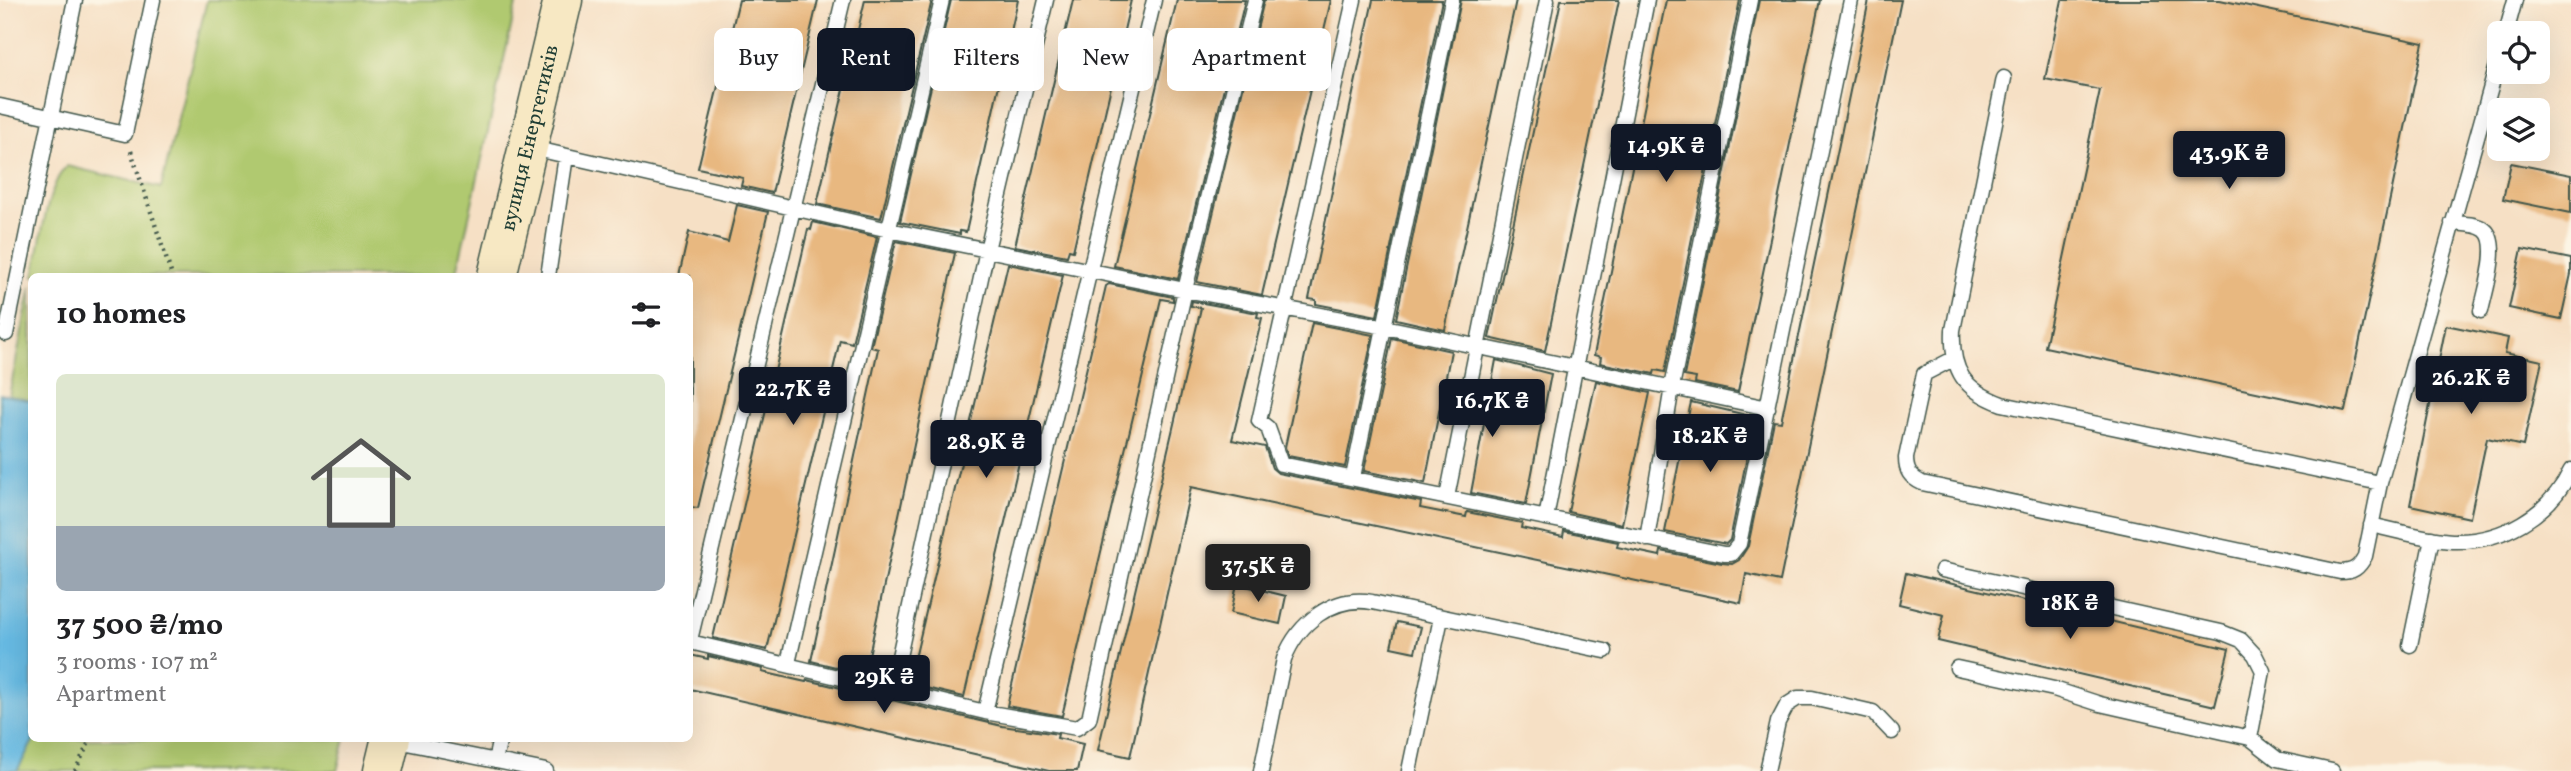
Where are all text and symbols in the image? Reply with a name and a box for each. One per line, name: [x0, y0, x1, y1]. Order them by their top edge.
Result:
map controls: [2487, 21, 2550, 161]
button: locate: [2487, 21, 2550, 84]
chip: Buy: [714, 28, 803, 91]
chip: Rent: [817, 28, 915, 91]
chip: Filters: [929, 28, 1044, 91]
chip: New: [1058, 28, 1153, 91]
chip: Apartment: [1167, 28, 1331, 91]
street label: вулиця Енергетиків: [494, 42, 566, 234]
button: layers: [2487, 98, 2550, 161]
pin: 14.9K ₴: [1601, 124, 1731, 184]
text: 14.9K ₴: [1627, 131, 1705, 163]
pin: 43.9K ₴: [2164, 132, 2294, 191]
text: 43.9K ₴: [2189, 138, 2269, 170]
text: 10 homes: [56, 294, 186, 336]
icon: filters: [627, 296, 665, 334]
pin: 26.2K ₴: [2406, 356, 2536, 416]
text: 26.2K ₴: [2432, 363, 2510, 395]
pin: 22.7K ₴: [728, 368, 858, 427]
text: 22.7K ₴: [755, 374, 831, 406]
pin: 16.7K ₴: [1427, 380, 1557, 439]
text: 16.7K ₴: [1455, 386, 1529, 418]
pin: 18.2K ₴: [1645, 414, 1775, 474]
icon: home: [298, 420, 424, 546]
pin: 28.9K ₴: [921, 420, 1051, 480]
text: 18.2K ₴: [1672, 421, 1748, 453]
text: 28.9K ₴: [946, 427, 1026, 459]
pin: 37.5K ₴: [1193, 544, 1323, 604]
text: 37.5K ₴: [1221, 551, 1295, 583]
pin: 18K ₴: [2021, 582, 2119, 641]
text: 18K ₴: [2041, 588, 2099, 620]
text: 37 500 ₴/mo: [56, 605, 223, 647]
text: 3 rooms · 107 m²: [56, 647, 218, 679]
pin: 29K ₴: [835, 656, 933, 715]
text: 29K ₴: [854, 662, 914, 694]
text: Apartment: [56, 679, 167, 711]

